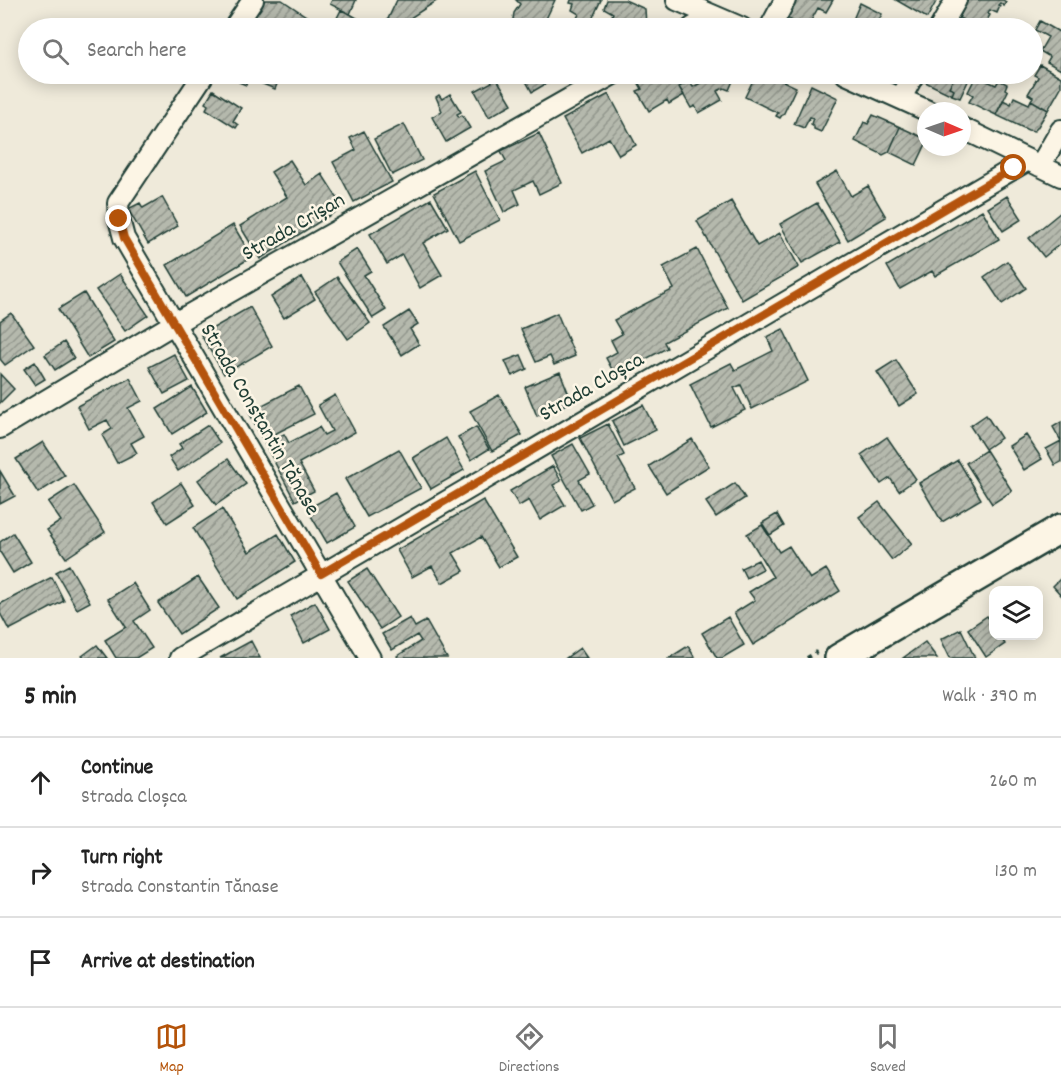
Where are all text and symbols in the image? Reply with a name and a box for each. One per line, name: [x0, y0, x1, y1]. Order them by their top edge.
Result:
search box: [18, 18, 1043, 84]
icon: search: [39, 35, 72, 68]
text: Search here: [87, 36, 186, 67]
north arrow: [917, 102, 971, 156]
route start: [1000, 154, 1026, 180]
street label: Strada Crișan: [237, 186, 351, 270]
route end: [105, 205, 131, 231]
street label: Strada Constantin Tănase: [191, 318, 327, 522]
street label: Strada Cloșca: [534, 345, 651, 430]
map controls: [989, 586, 1043, 640]
button: layers: [989, 586, 1043, 640]
text: 5 min: [24, 679, 77, 716]
text: Walk · 390 m: [942, 683, 1037, 711]
text: Continue: [81, 753, 153, 784]
icon: ahead: [24, 766, 57, 799]
text: 260 m: [989, 768, 1037, 796]
text: Strada Cloșca: [81, 784, 187, 812]
text: Turn right: [81, 843, 163, 874]
icon: right: [24, 856, 57, 889]
text: 130 m: [995, 858, 1037, 886]
text: Strada Constantin Tănase: [81, 874, 278, 902]
icon: arrive: [24, 946, 57, 979]
text: Arrive at destination: [81, 947, 255, 978]
tab: Map: [155, 1020, 188, 1079]
tab: Directions: [499, 1020, 559, 1079]
tab: Saved: [870, 1020, 906, 1079]

